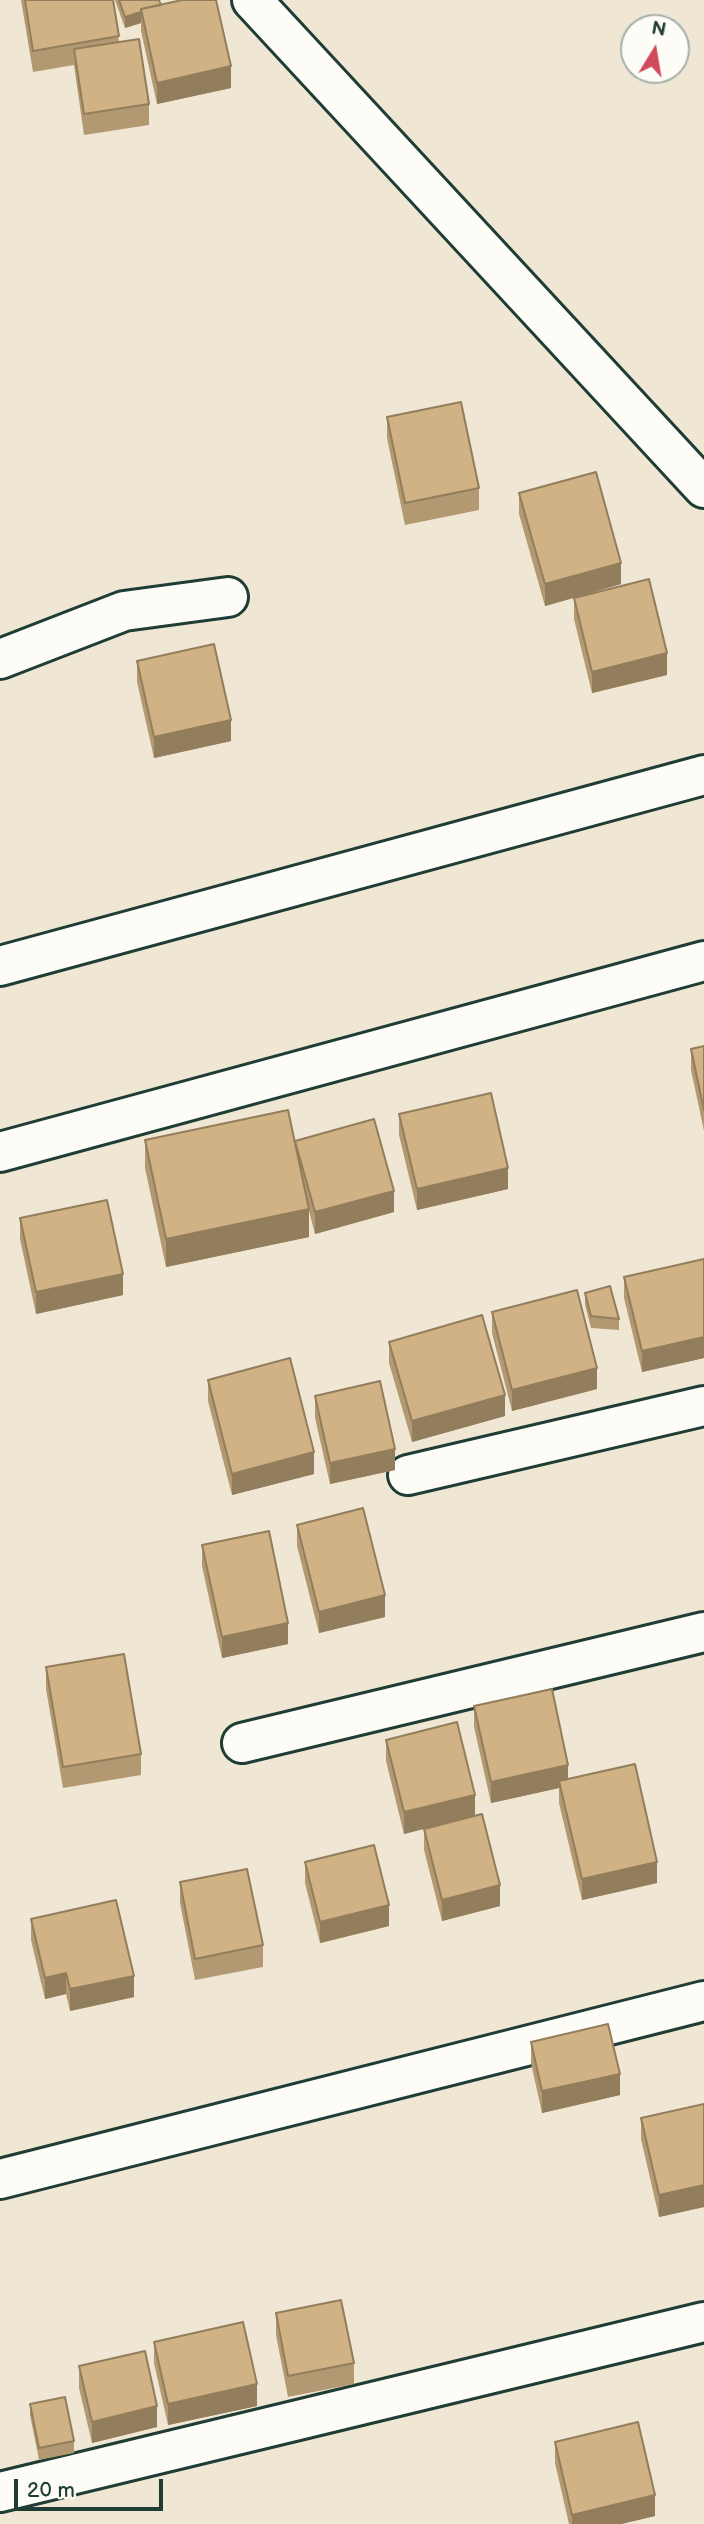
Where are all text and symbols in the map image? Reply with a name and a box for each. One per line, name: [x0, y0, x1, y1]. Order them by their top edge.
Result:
north arrow: [620, 14, 690, 84]
text: N: [650, 17, 668, 43]
scale bar: [18, 2464, 166, 2508]
text: 20 m: [27, 2478, 75, 2503]

